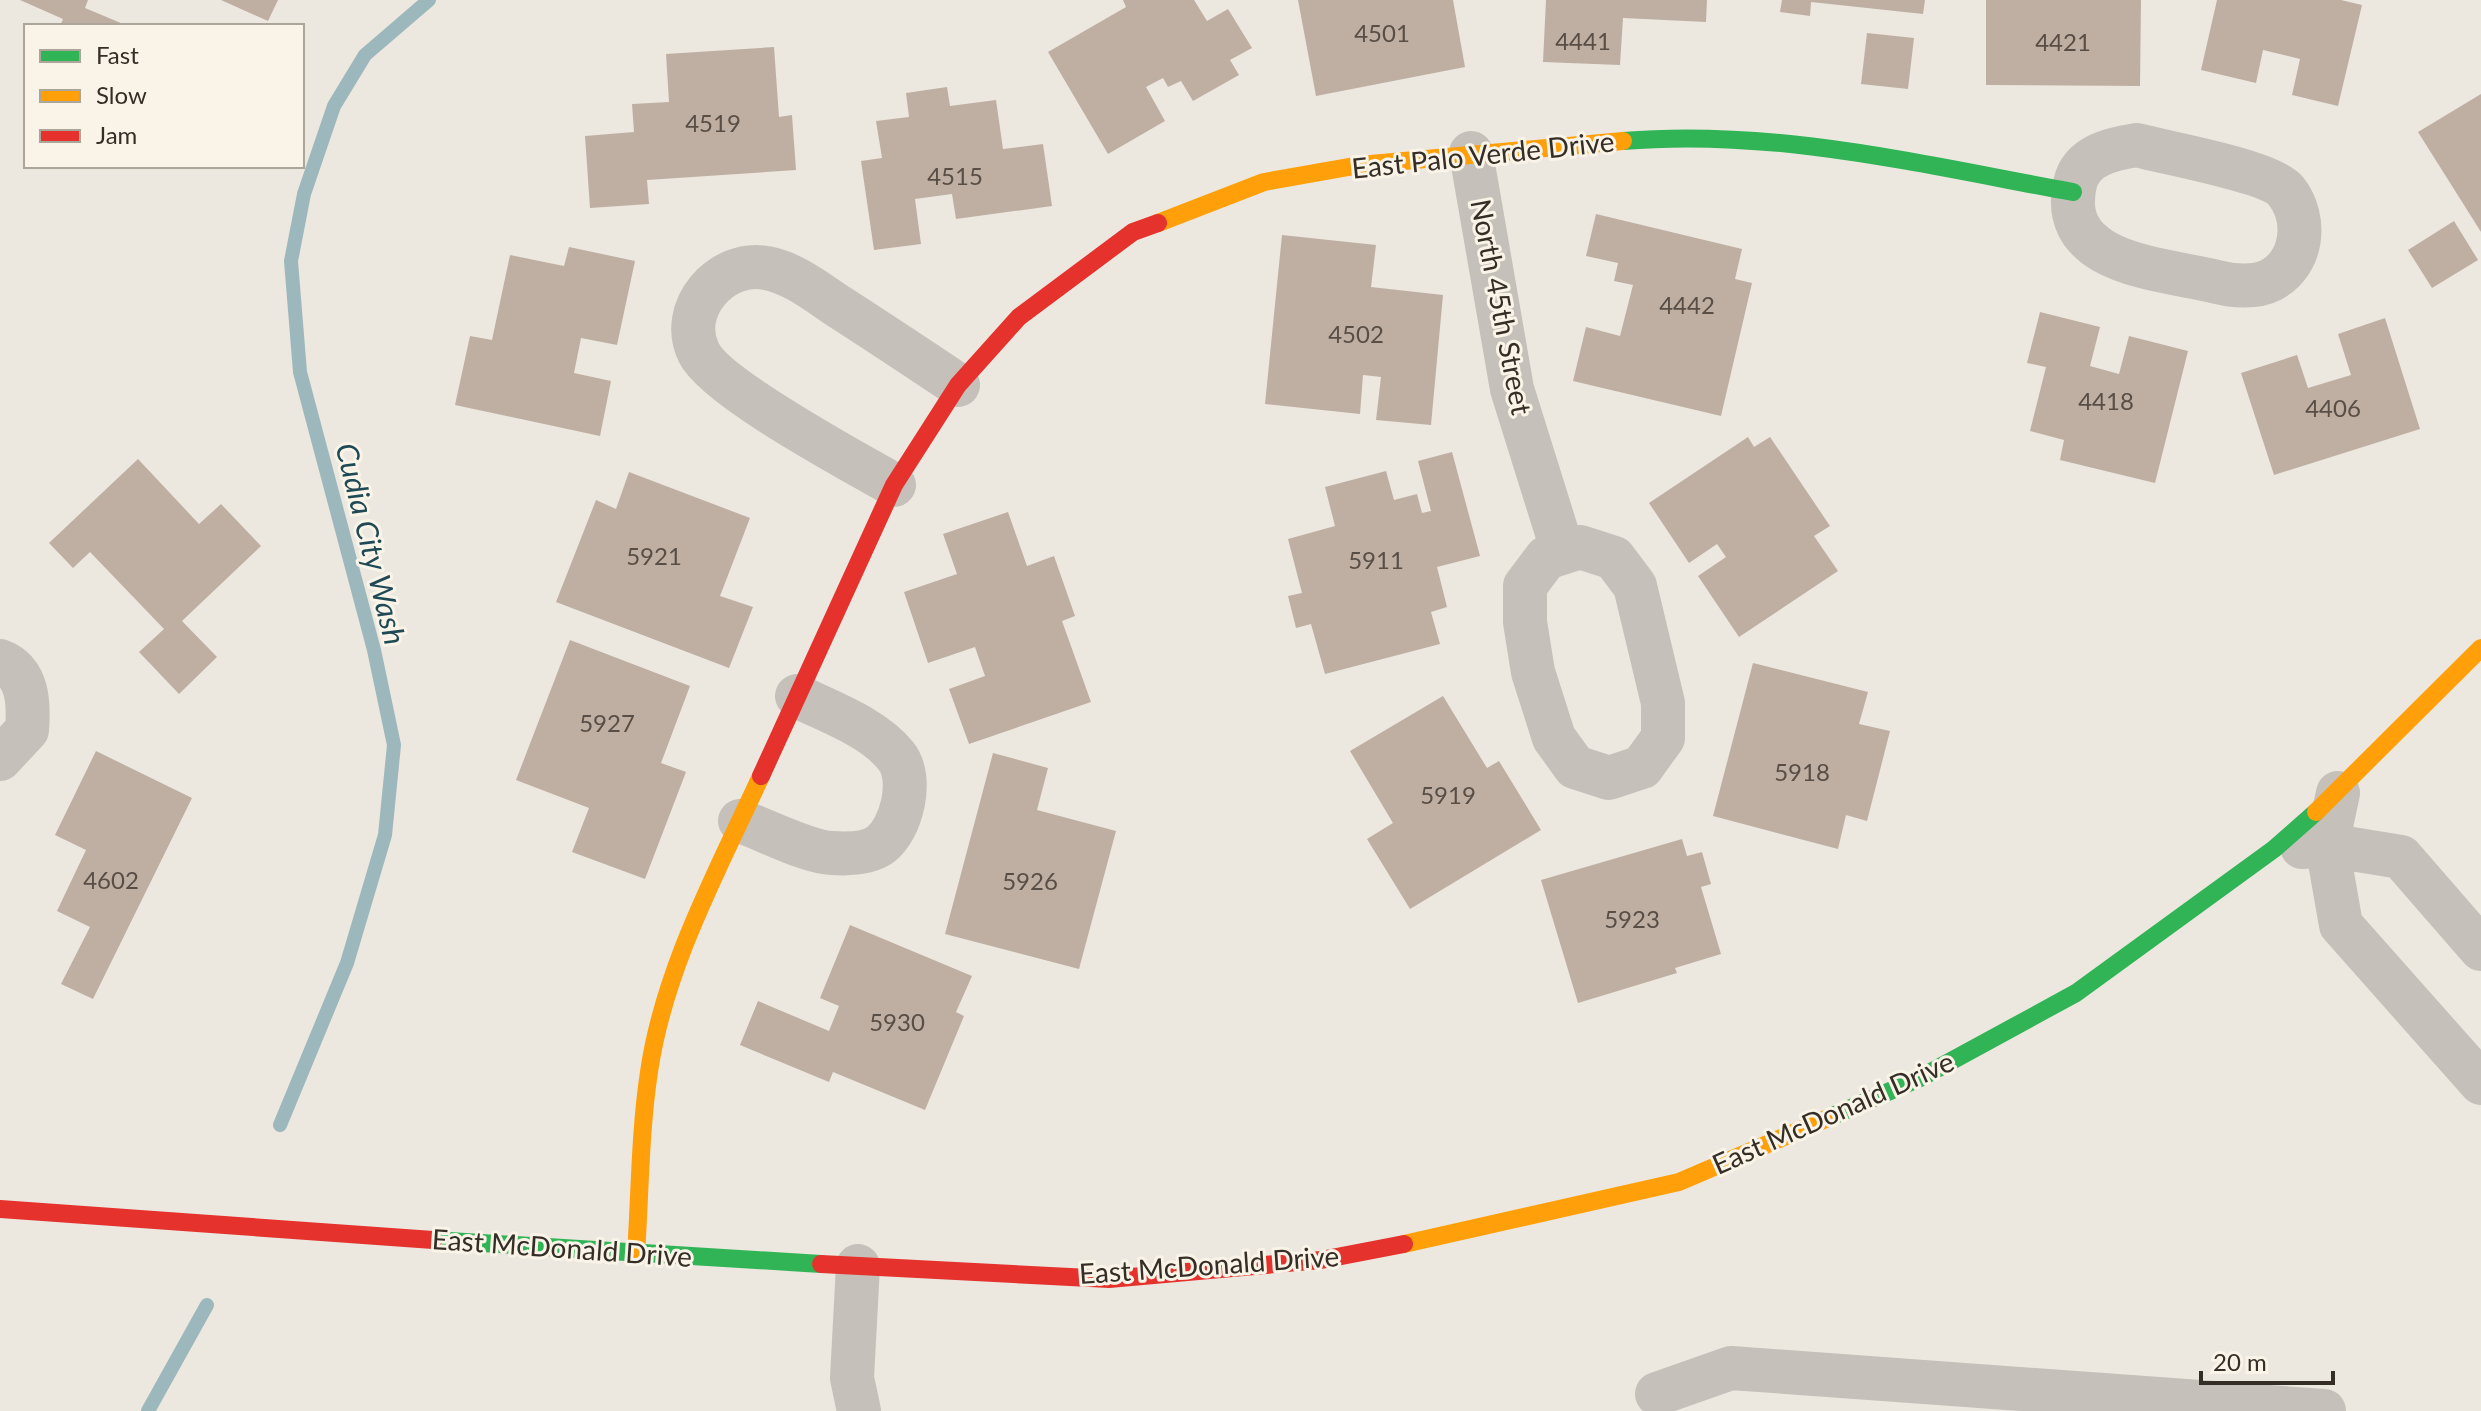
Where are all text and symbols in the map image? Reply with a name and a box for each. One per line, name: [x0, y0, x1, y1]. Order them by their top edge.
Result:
house number: 4501: [1354, 18, 1410, 47]
legend: [24, 24, 304, 168]
house number: 4441: [1555, 26, 1611, 55]
house number: 4421: [2035, 27, 2091, 56]
text: Fast: [96, 40, 139, 69]
text: Slow: [96, 80, 147, 109]
house number: 4519: [685, 108, 741, 137]
text: Jam: [96, 120, 137, 149]
street label: East Palo Verde Drive: [1350, 123, 1616, 185]
house number: 4515: [927, 161, 983, 190]
street label: North 45th Street: [1464, 196, 1540, 417]
house number: 4442: [1659, 290, 1715, 319]
house number: 4502: [1328, 319, 1384, 348]
house number: 4418: [2078, 386, 2134, 415]
house number: 4406: [2305, 393, 2361, 422]
water label: Cudia City Wash: [330, 439, 414, 648]
house number: 5921: [626, 541, 682, 570]
house number: 5911: [1348, 545, 1404, 574]
house number: 5927: [579, 708, 635, 737]
house number: 5918: [1774, 757, 1830, 786]
house number: 5919: [1420, 780, 1476, 809]
house number: 4602: [83, 865, 139, 894]
house number: 5926: [1002, 866, 1058, 895]
house number: 5923: [1604, 904, 1660, 933]
house number: 5930: [869, 1007, 925, 1036]
street label: East McDonald Drive: [1707, 1044, 1959, 1181]
street label: East McDonald Drive: [431, 1221, 693, 1273]
street label: East McDonald Drive: [1078, 1238, 1340, 1290]
scale bar: [2201, 1335, 2333, 1385]
text: 20 m: [2213, 1347, 2267, 1376]

